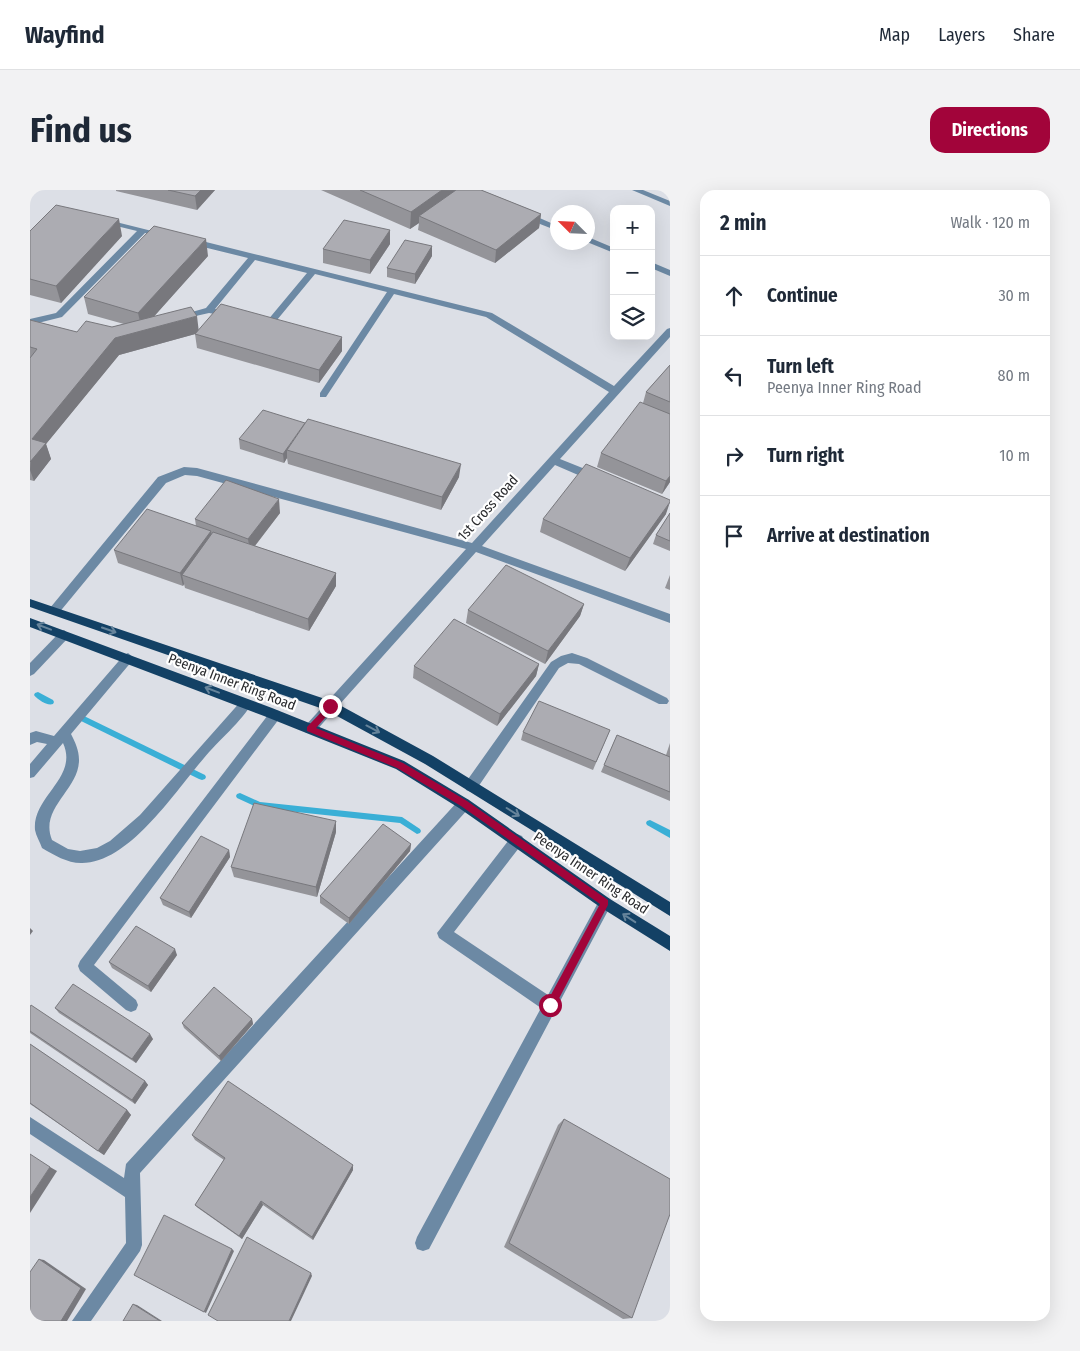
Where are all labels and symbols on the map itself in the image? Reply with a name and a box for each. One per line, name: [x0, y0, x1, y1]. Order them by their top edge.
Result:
north arrow: [550, 205, 595, 250]
street label: 1st Cross Road: [454, 472, 522, 544]
one-way arrow: [37, 622, 52, 631]
one-way arrow: [101, 626, 117, 635]
street label: Peenya Inner Ring Road: [166, 650, 298, 714]
one-way arrow: [205, 685, 220, 695]
route end: [319, 695, 342, 718]
one-way arrow: [365, 725, 380, 735]
one-way arrow: [505, 807, 519, 817]
street label: Peenya Inner Ring Road: [530, 828, 652, 918]
one-way arrow: [622, 913, 636, 923]
route start: [539, 994, 562, 1017]

